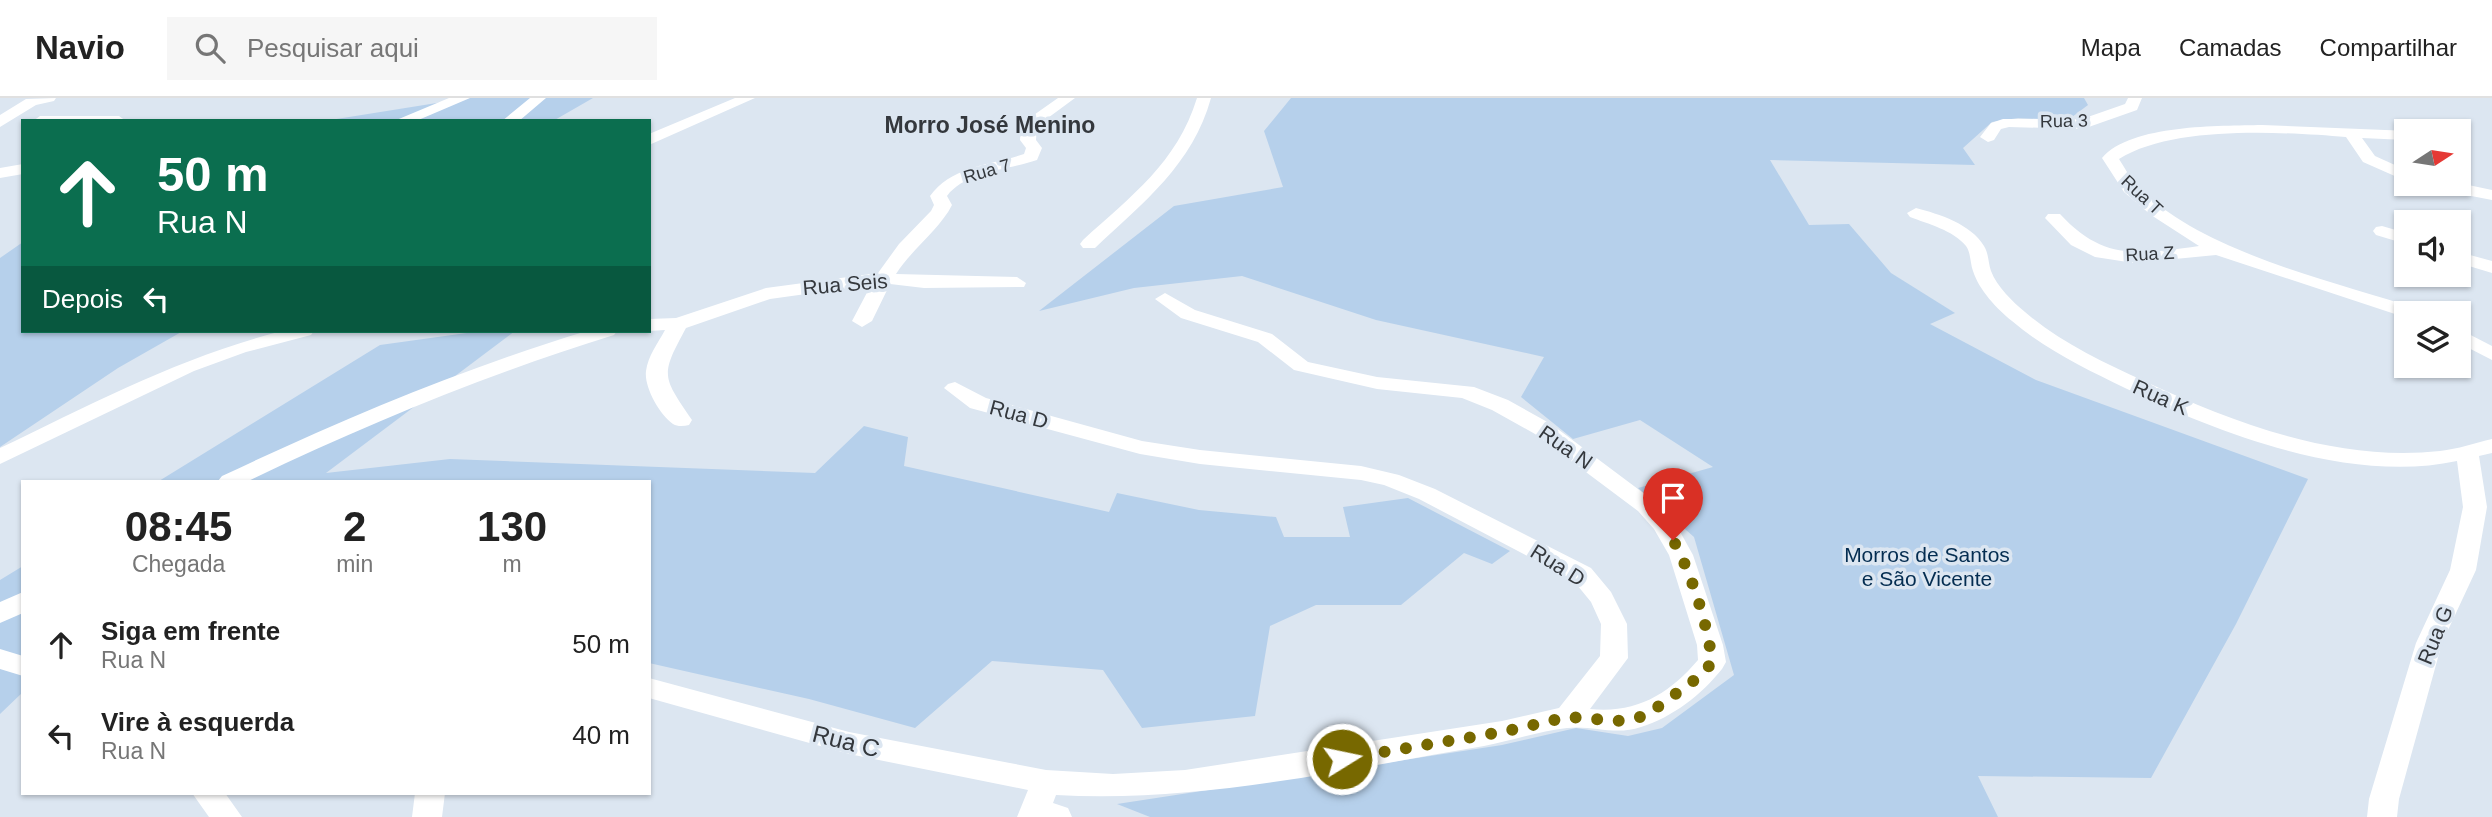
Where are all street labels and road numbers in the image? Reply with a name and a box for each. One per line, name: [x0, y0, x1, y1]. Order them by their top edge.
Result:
street label: Rua 3: [2040, 111, 2088, 131]
street label: Rua 7: [961, 155, 1013, 187]
street label: Rua T: [2117, 171, 2167, 219]
street label: Rua Z: [2125, 243, 2175, 265]
street label: Rua Seis: [802, 269, 888, 299]
street label: Rua K: [2130, 375, 2192, 419]
street label: Rua D: [987, 395, 1051, 433]
street label: Rua N: [1535, 421, 1597, 473]
street label: Rua D: [1527, 539, 1589, 591]
street label: Rua G: [2413, 603, 2457, 667]
street label: Rua C: [810, 720, 882, 762]

